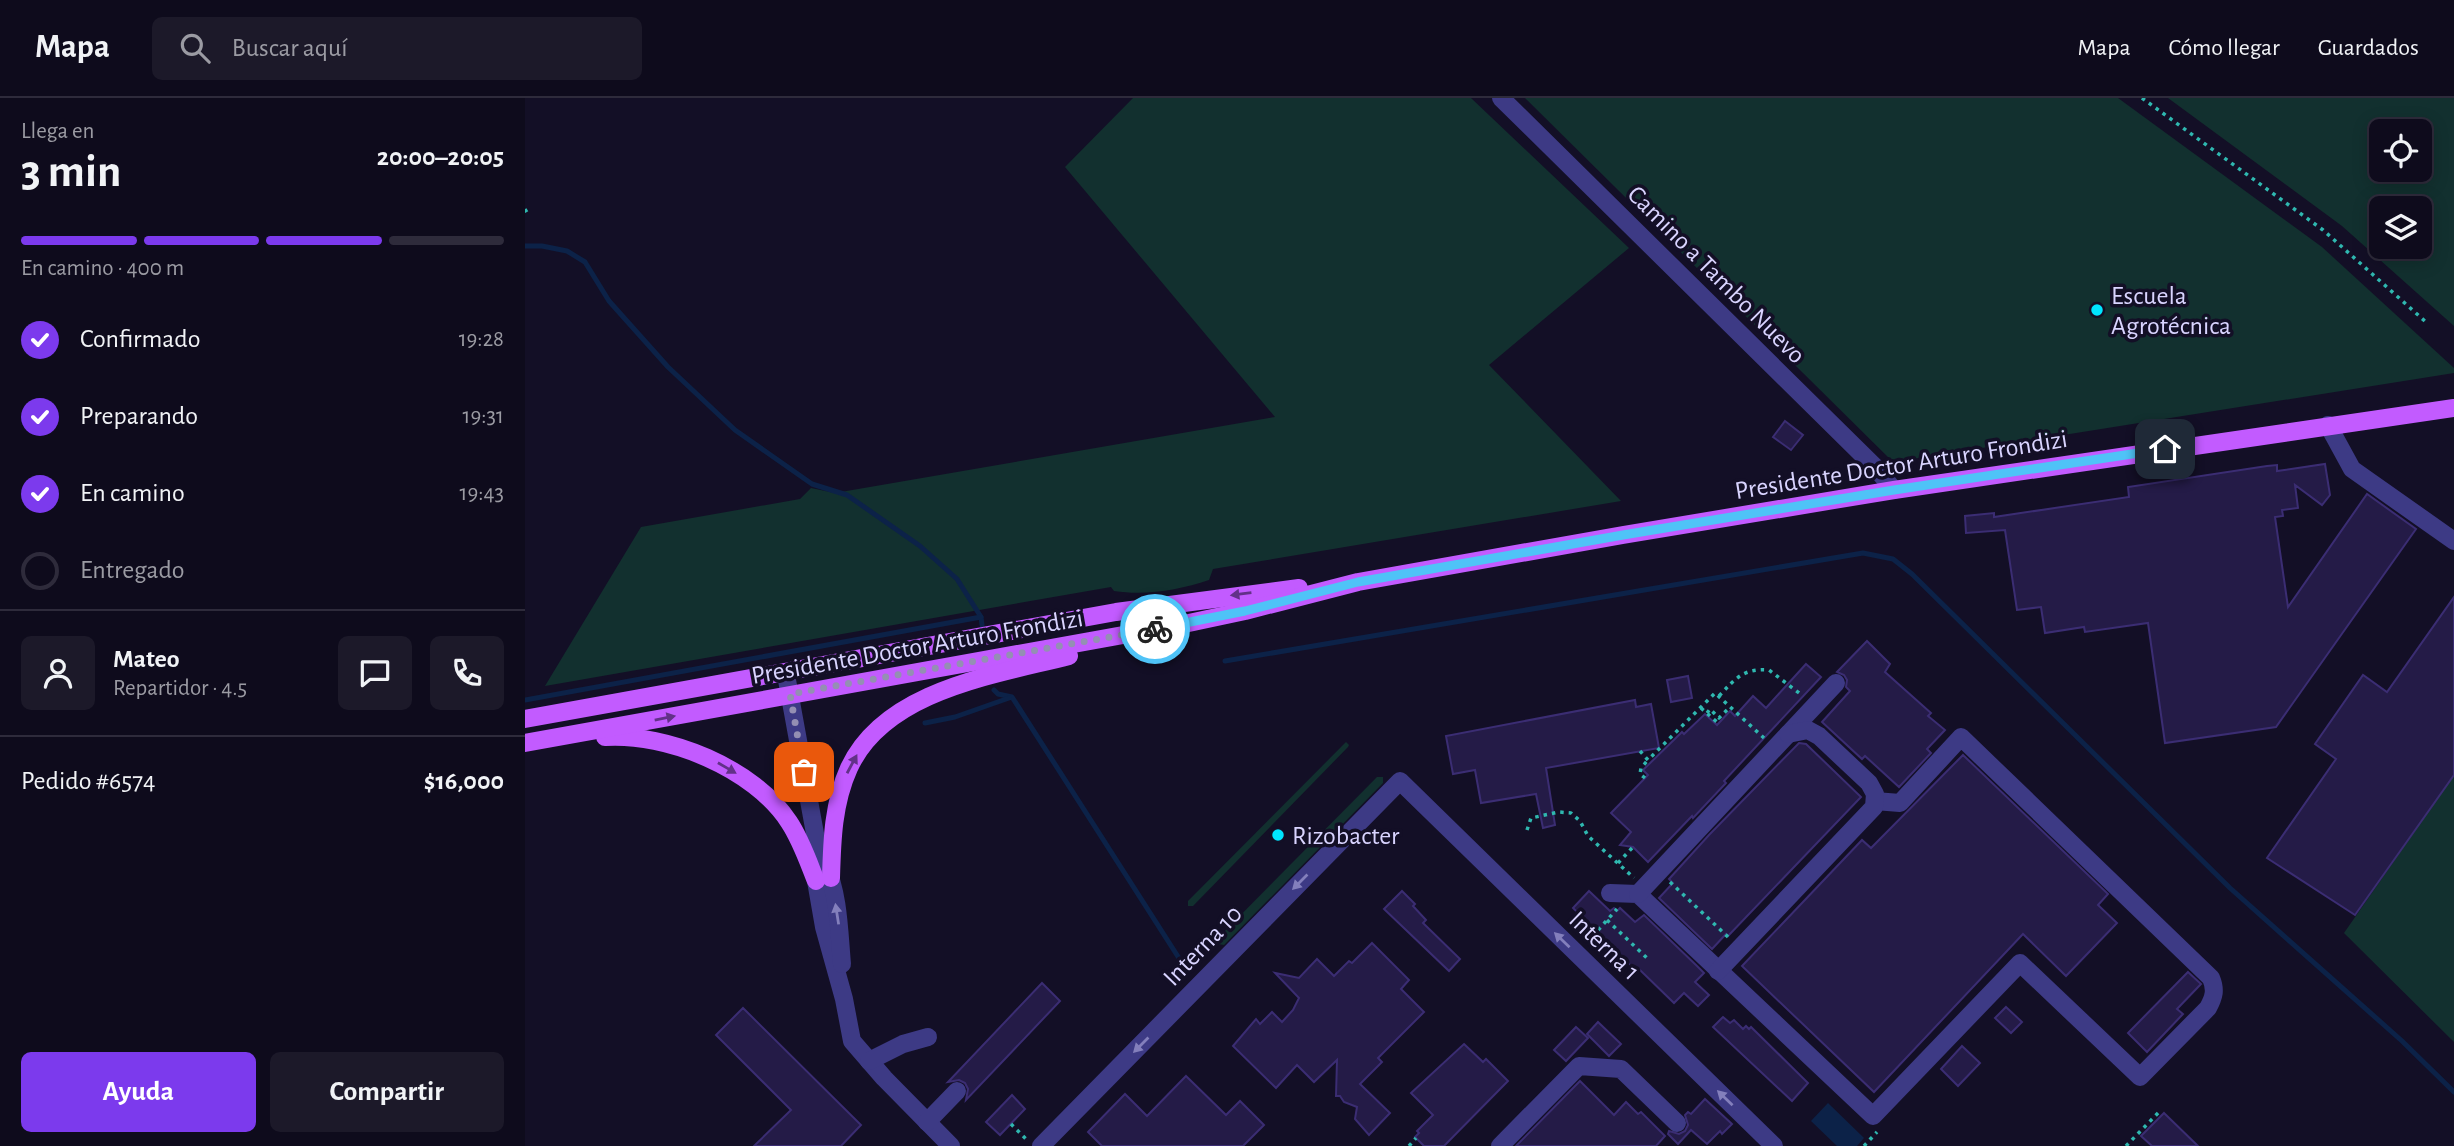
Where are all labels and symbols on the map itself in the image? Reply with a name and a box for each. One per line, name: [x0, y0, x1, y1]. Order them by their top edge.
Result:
street label: Camino a Tambo Nuevo: [1623, 181, 1810, 368]
place label: Escuela Agrotécnica: [2111, 283, 2231, 339]
marker: Escuela Agrotécnica: [2089, 302, 2105, 318]
pin: [2135, 419, 2195, 479]
street label: Presidente Doctor Arturo Frondizi: [1733, 426, 2069, 504]
one-way arrow: [1230, 589, 1252, 600]
courier: [1120, 594, 1190, 664]
street label: Presidente Doctor Arturo Frondizi: [749, 605, 1085, 689]
one-way arrow: [654, 712, 676, 723]
pin: [774, 742, 834, 802]
one-way arrow: [846, 754, 858, 774]
one-way arrow: [717, 762, 736, 774]
place label: Rizobacter: [1292, 823, 1400, 849]
marker: Rizobacter: [1270, 827, 1286, 843]
one-way arrow: [1293, 873, 1309, 890]
street label: Interna 10: [1158, 900, 1247, 991]
one-way arrow: [831, 903, 842, 925]
street label: Interna 1: [1564, 906, 1645, 985]
one-way arrow: [1554, 932, 1571, 948]
one-way arrow: [1133, 1036, 1150, 1052]
one-way arrow: [1717, 1091, 1734, 1107]

